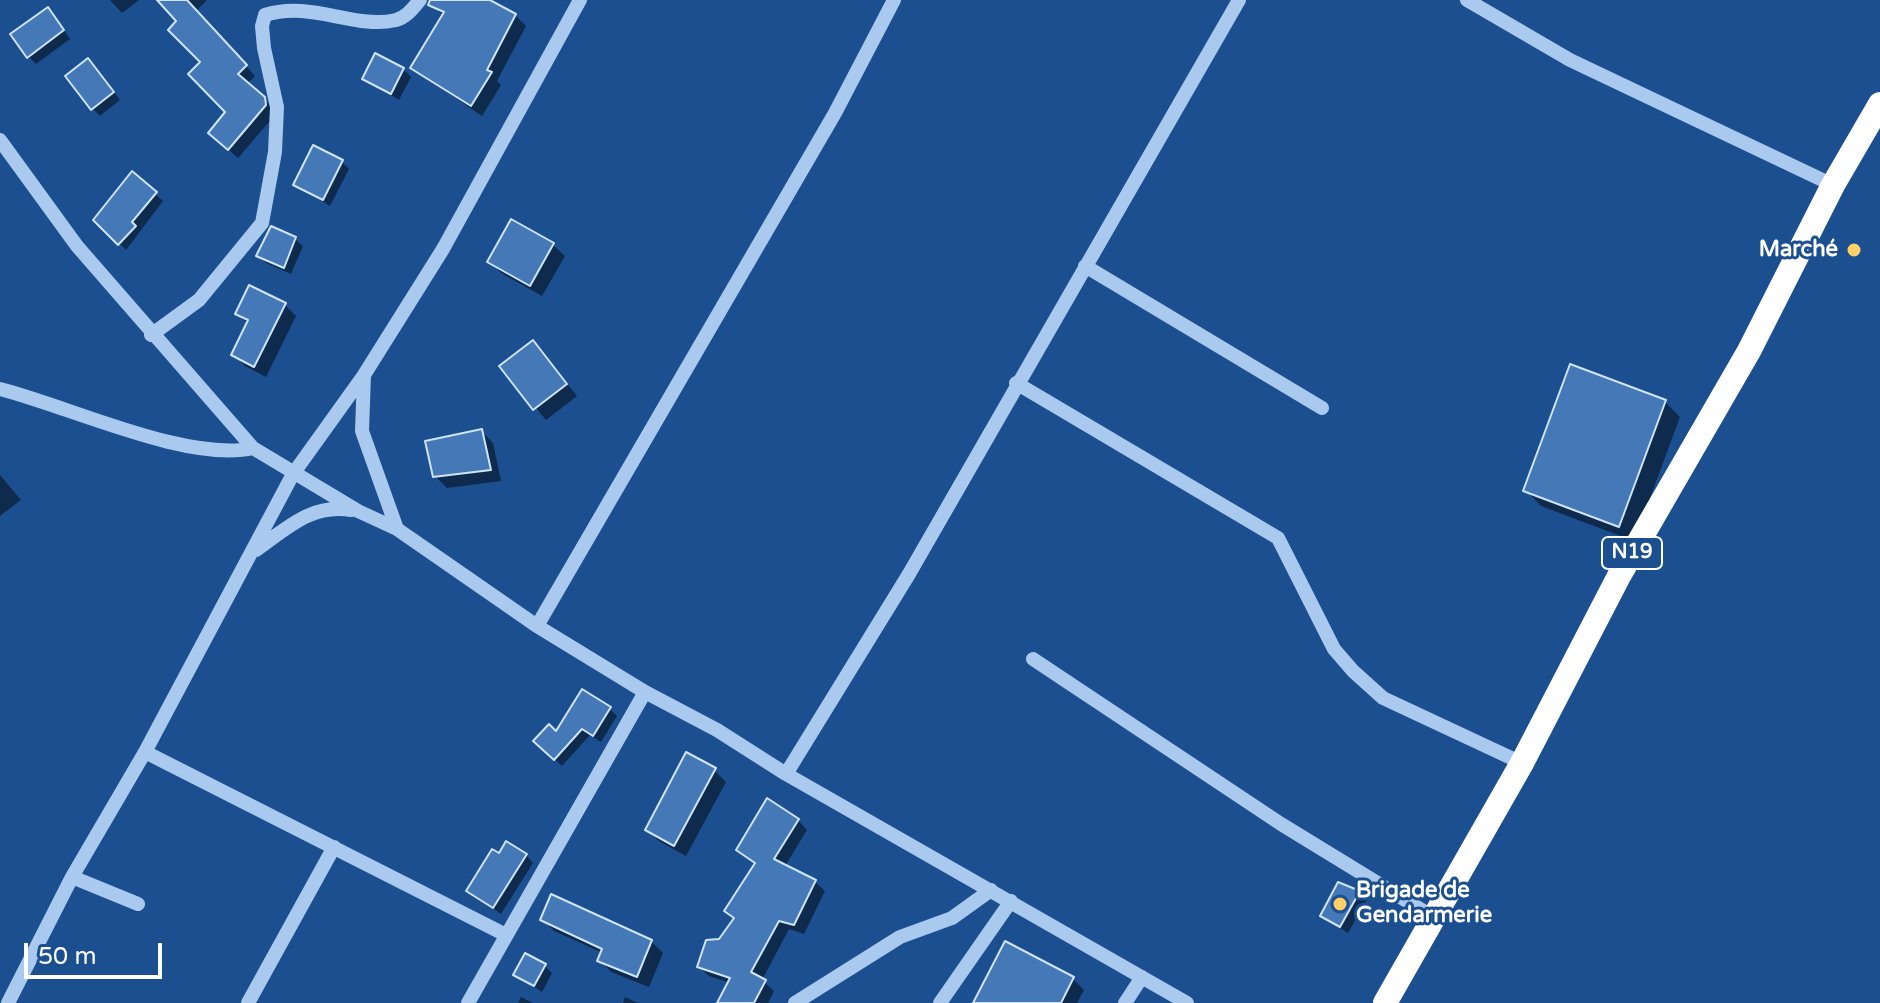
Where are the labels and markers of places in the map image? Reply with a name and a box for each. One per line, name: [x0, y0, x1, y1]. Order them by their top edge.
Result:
place label: Marché: [1759, 237, 1838, 263]
marker: Marché: [1845, 241, 1863, 259]
place label: Brigade de Gendarmerie: [1356, 878, 1492, 930]
marker: Brigade de Gendarmerie: [1331, 895, 1349, 913]

